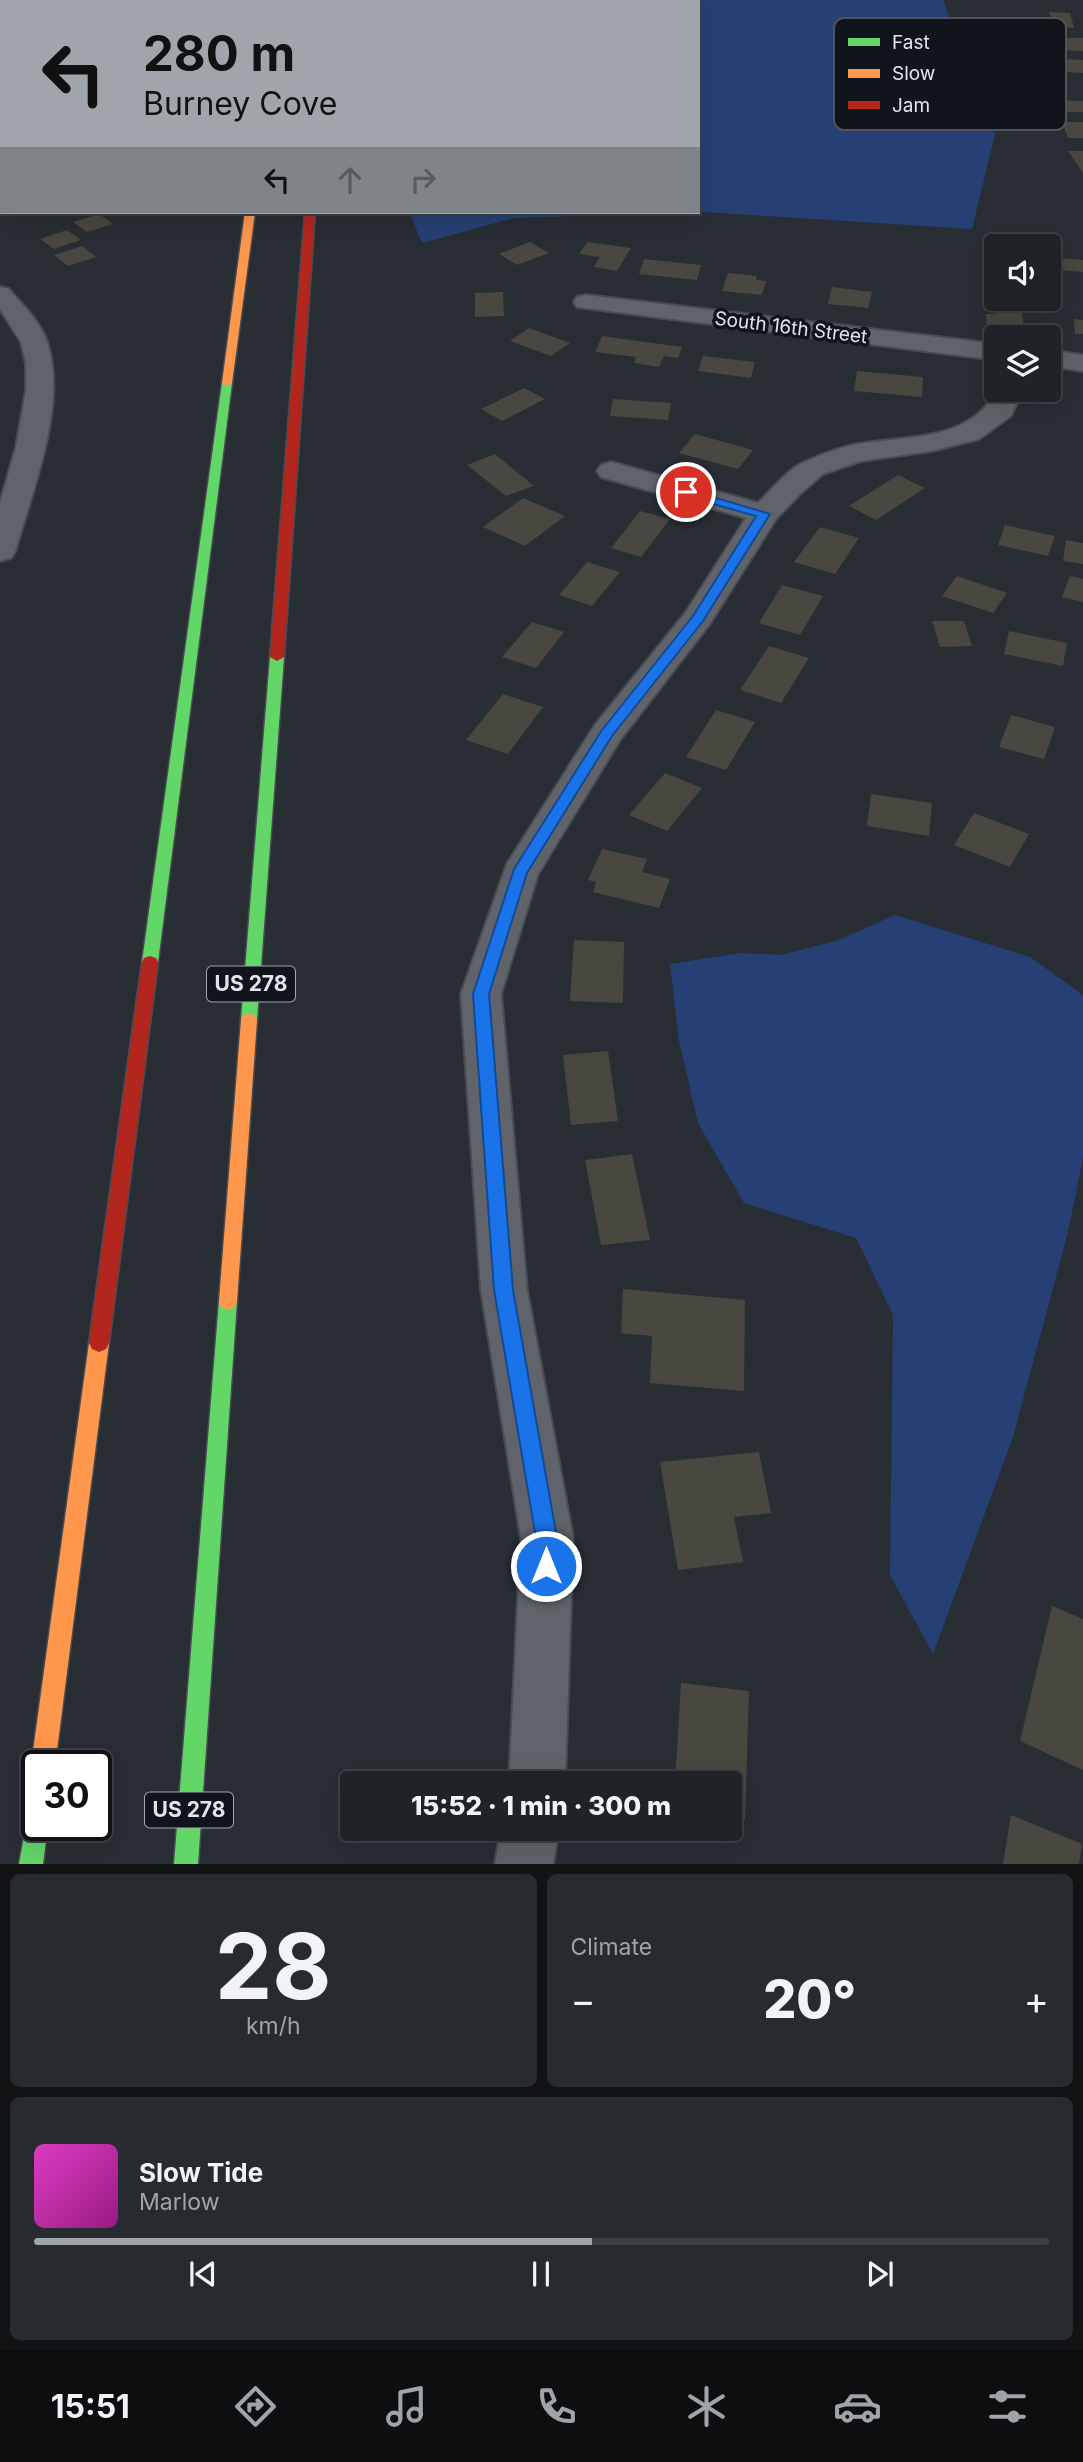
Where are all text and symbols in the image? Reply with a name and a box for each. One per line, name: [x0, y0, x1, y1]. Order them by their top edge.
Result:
legend: [834, 18, 1066, 130]
text: 280 m: [143, 24, 295, 83]
icon: left: [28, 28, 119, 119]
text: Fast: [892, 31, 930, 54]
text: Slow: [892, 62, 935, 85]
text: Burney Cove: [143, 84, 337, 123]
text: Jam: [892, 94, 930, 117]
icon: left: [258, 161, 296, 199]
icon: ahead: [331, 161, 369, 199]
icon: right: [404, 161, 442, 199]
map controls: [984, 234, 1061, 402]
button: sound: [984, 234, 1061, 311]
street label: South 16th Street: [713, 307, 869, 348]
button: layers: [984, 325, 1061, 402]
pin: [656, 462, 716, 522]
icon: arrive: [667, 473, 705, 511]
road number: US 278: [207, 967, 295, 1002]
position arrow: [509, 1529, 583, 1603]
speed limit sign: 30: [21, 1750, 112, 1841]
text: 15:52 · 1 min · 300 m: [411, 1790, 671, 1821]
road number: US 278: [145, 1792, 233, 1828]
text: 28: [215, 1911, 332, 2021]
text: Climate: [571, 1933, 652, 1961]
text: 20°: [763, 1968, 856, 2031]
text: −: [571, 1977, 596, 2023]
text: +: [1024, 1977, 1049, 2023]
text: km/h: [246, 2012, 301, 2040]
text: Slow Tide: [139, 2157, 263, 2188]
text: Marlow: [139, 2188, 219, 2216]
icon: previous: [184, 2255, 222, 2293]
icon: pause: [522, 2255, 560, 2293]
icon: next: [861, 2255, 899, 2293]
icon: directions: [231, 2382, 280, 2431]
icon: music: [382, 2382, 431, 2431]
icon: phone: [532, 2382, 581, 2431]
icon: climate: [682, 2382, 731, 2431]
icon: car: [833, 2382, 882, 2431]
icon: filters: [983, 2382, 1032, 2431]
text: 15:51: [51, 2387, 130, 2426]

